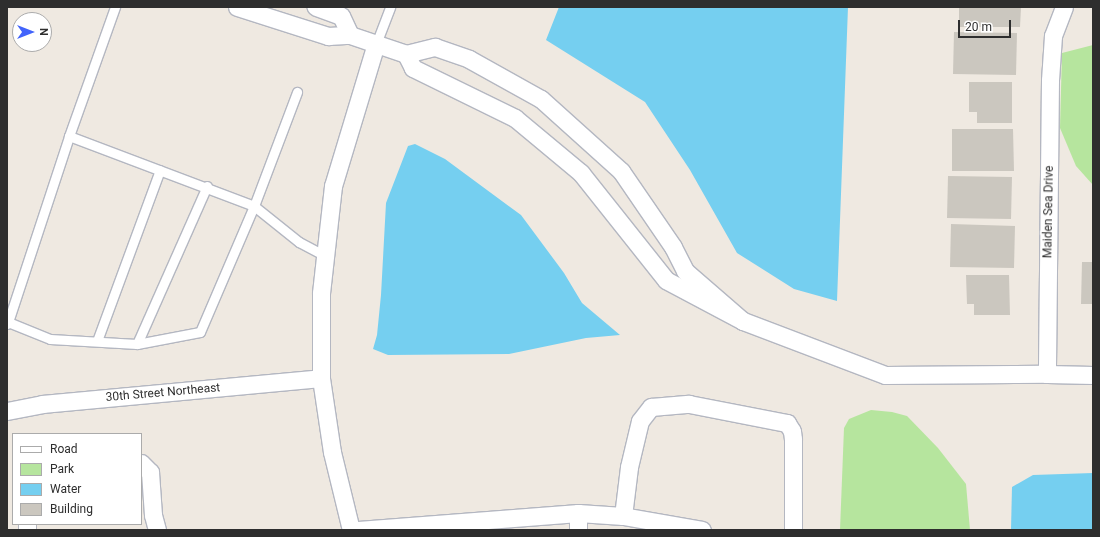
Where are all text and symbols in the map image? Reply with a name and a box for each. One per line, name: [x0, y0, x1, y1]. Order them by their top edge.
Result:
north arrow: [12, 12, 52, 52]
scale bar: [960, 12, 1013, 38]
text: 20 m: [965, 20, 992, 34]
text: N: [37, 28, 50, 36]
street label: Maiden Sea Drive: [1041, 166, 1057, 258]
street label: 30th Street Northeast: [105, 381, 221, 405]
legend: [12, 433, 142, 525]
text: Road: [50, 442, 78, 456]
text: Park: [50, 462, 74, 476]
text: Water: [50, 482, 81, 496]
text: Building: [50, 502, 93, 516]

